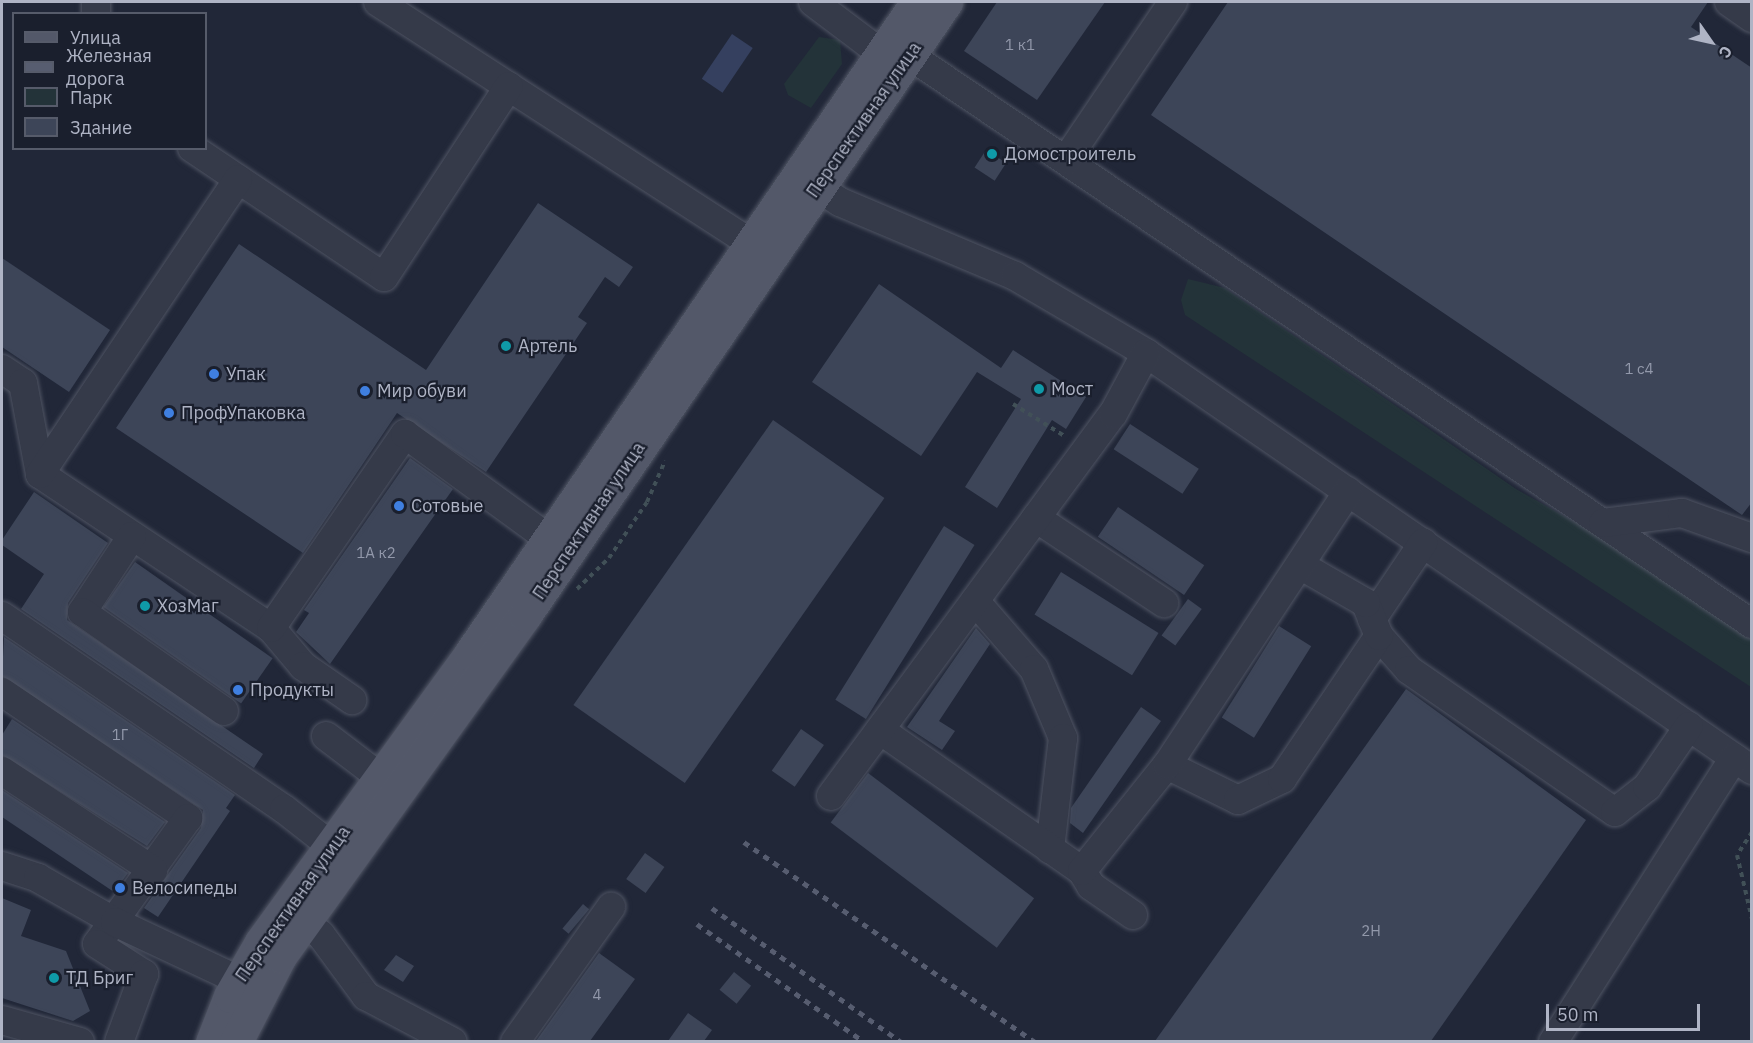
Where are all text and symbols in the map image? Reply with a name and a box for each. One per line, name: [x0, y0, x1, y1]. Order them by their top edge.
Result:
legend: [12, 12, 207, 150]
north arrow: [1681, 12, 1741, 72]
text: Улица: [70, 26, 121, 49]
house number: 1 к1: [1005, 36, 1035, 54]
street label: Перспективная улица: [802, 38, 926, 202]
text: С: [1715, 42, 1737, 62]
text: Железная дорога: [66, 44, 152, 90]
text: Парк: [70, 86, 112, 109]
text: Здание: [70, 116, 132, 139]
place label: Домостроитель: [1004, 143, 1136, 165]
marker: Домостроитель: [985, 147, 999, 161]
place label: Артель: [518, 335, 577, 357]
marker: Артель: [499, 339, 513, 353]
house number: 1 с4: [1624, 360, 1654, 378]
place label: Упак: [226, 363, 266, 385]
marker: Упак: [207, 367, 221, 381]
place label: Мост: [1051, 378, 1093, 400]
place label: Мир обуви: [377, 380, 467, 402]
marker: Мост: [1032, 382, 1046, 396]
marker: Мир обуви: [358, 384, 372, 398]
place label: ПрофУпаковка: [181, 402, 306, 424]
marker: ПрофУпаковка: [162, 406, 176, 420]
street label: Перспективная улица: [528, 438, 650, 604]
place label: Сотовые: [411, 495, 483, 517]
marker: Сотовые: [392, 499, 406, 513]
house number: 1А к2: [356, 544, 396, 562]
place label: ХозМаг: [157, 595, 219, 617]
marker: ХозМаг: [138, 599, 152, 613]
place label: Продукты: [250, 679, 334, 701]
marker: Продукты: [231, 683, 245, 697]
house number: 1Г: [112, 726, 128, 744]
street label: Перспективная улица: [231, 822, 355, 986]
place label: Велосипеды: [132, 877, 237, 899]
marker: Велосипеды: [113, 881, 127, 895]
house number: 2Н: [1361, 922, 1381, 940]
place label: ТД Бриг: [66, 967, 133, 989]
marker: ТД Бриг: [47, 971, 61, 985]
house number: 4: [593, 986, 601, 1004]
scale bar: [1549, 992, 1704, 1030]
text: 50 m: [1557, 1003, 1599, 1026]

